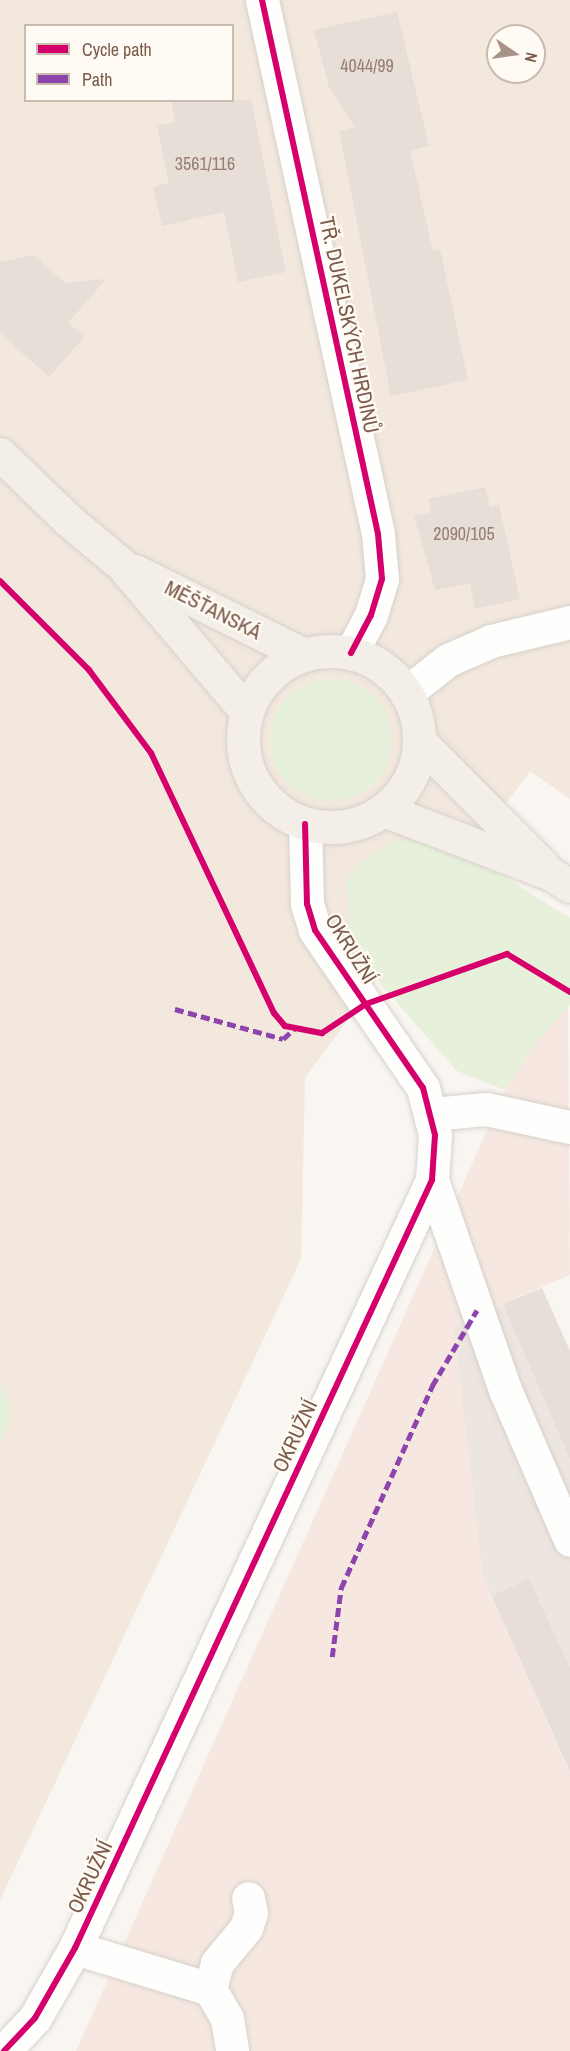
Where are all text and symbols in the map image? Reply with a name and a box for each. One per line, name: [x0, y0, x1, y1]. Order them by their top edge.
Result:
legend: [24, 24, 234, 102]
north arrow: [486, 24, 546, 84]
text: Cycle path: [82, 37, 152, 62]
text: N: [520, 50, 543, 65]
house number: 4044/99: [340, 55, 394, 77]
text: Path: [82, 67, 112, 92]
house number: 3561/116: [175, 153, 235, 175]
street label: TŘ. DUKELSKÝCH HRDINŮ: [314, 214, 384, 436]
house number: 2090/105: [433, 523, 495, 545]
street label: MĚŠŤANSKÁ: [161, 575, 265, 645]
street label: OKRUŽNÍ: [320, 909, 382, 989]
street label: OKRUŽNÍ: [267, 1396, 323, 1476]
street label: OKRUŽNÍ: [62, 1837, 118, 1917]

